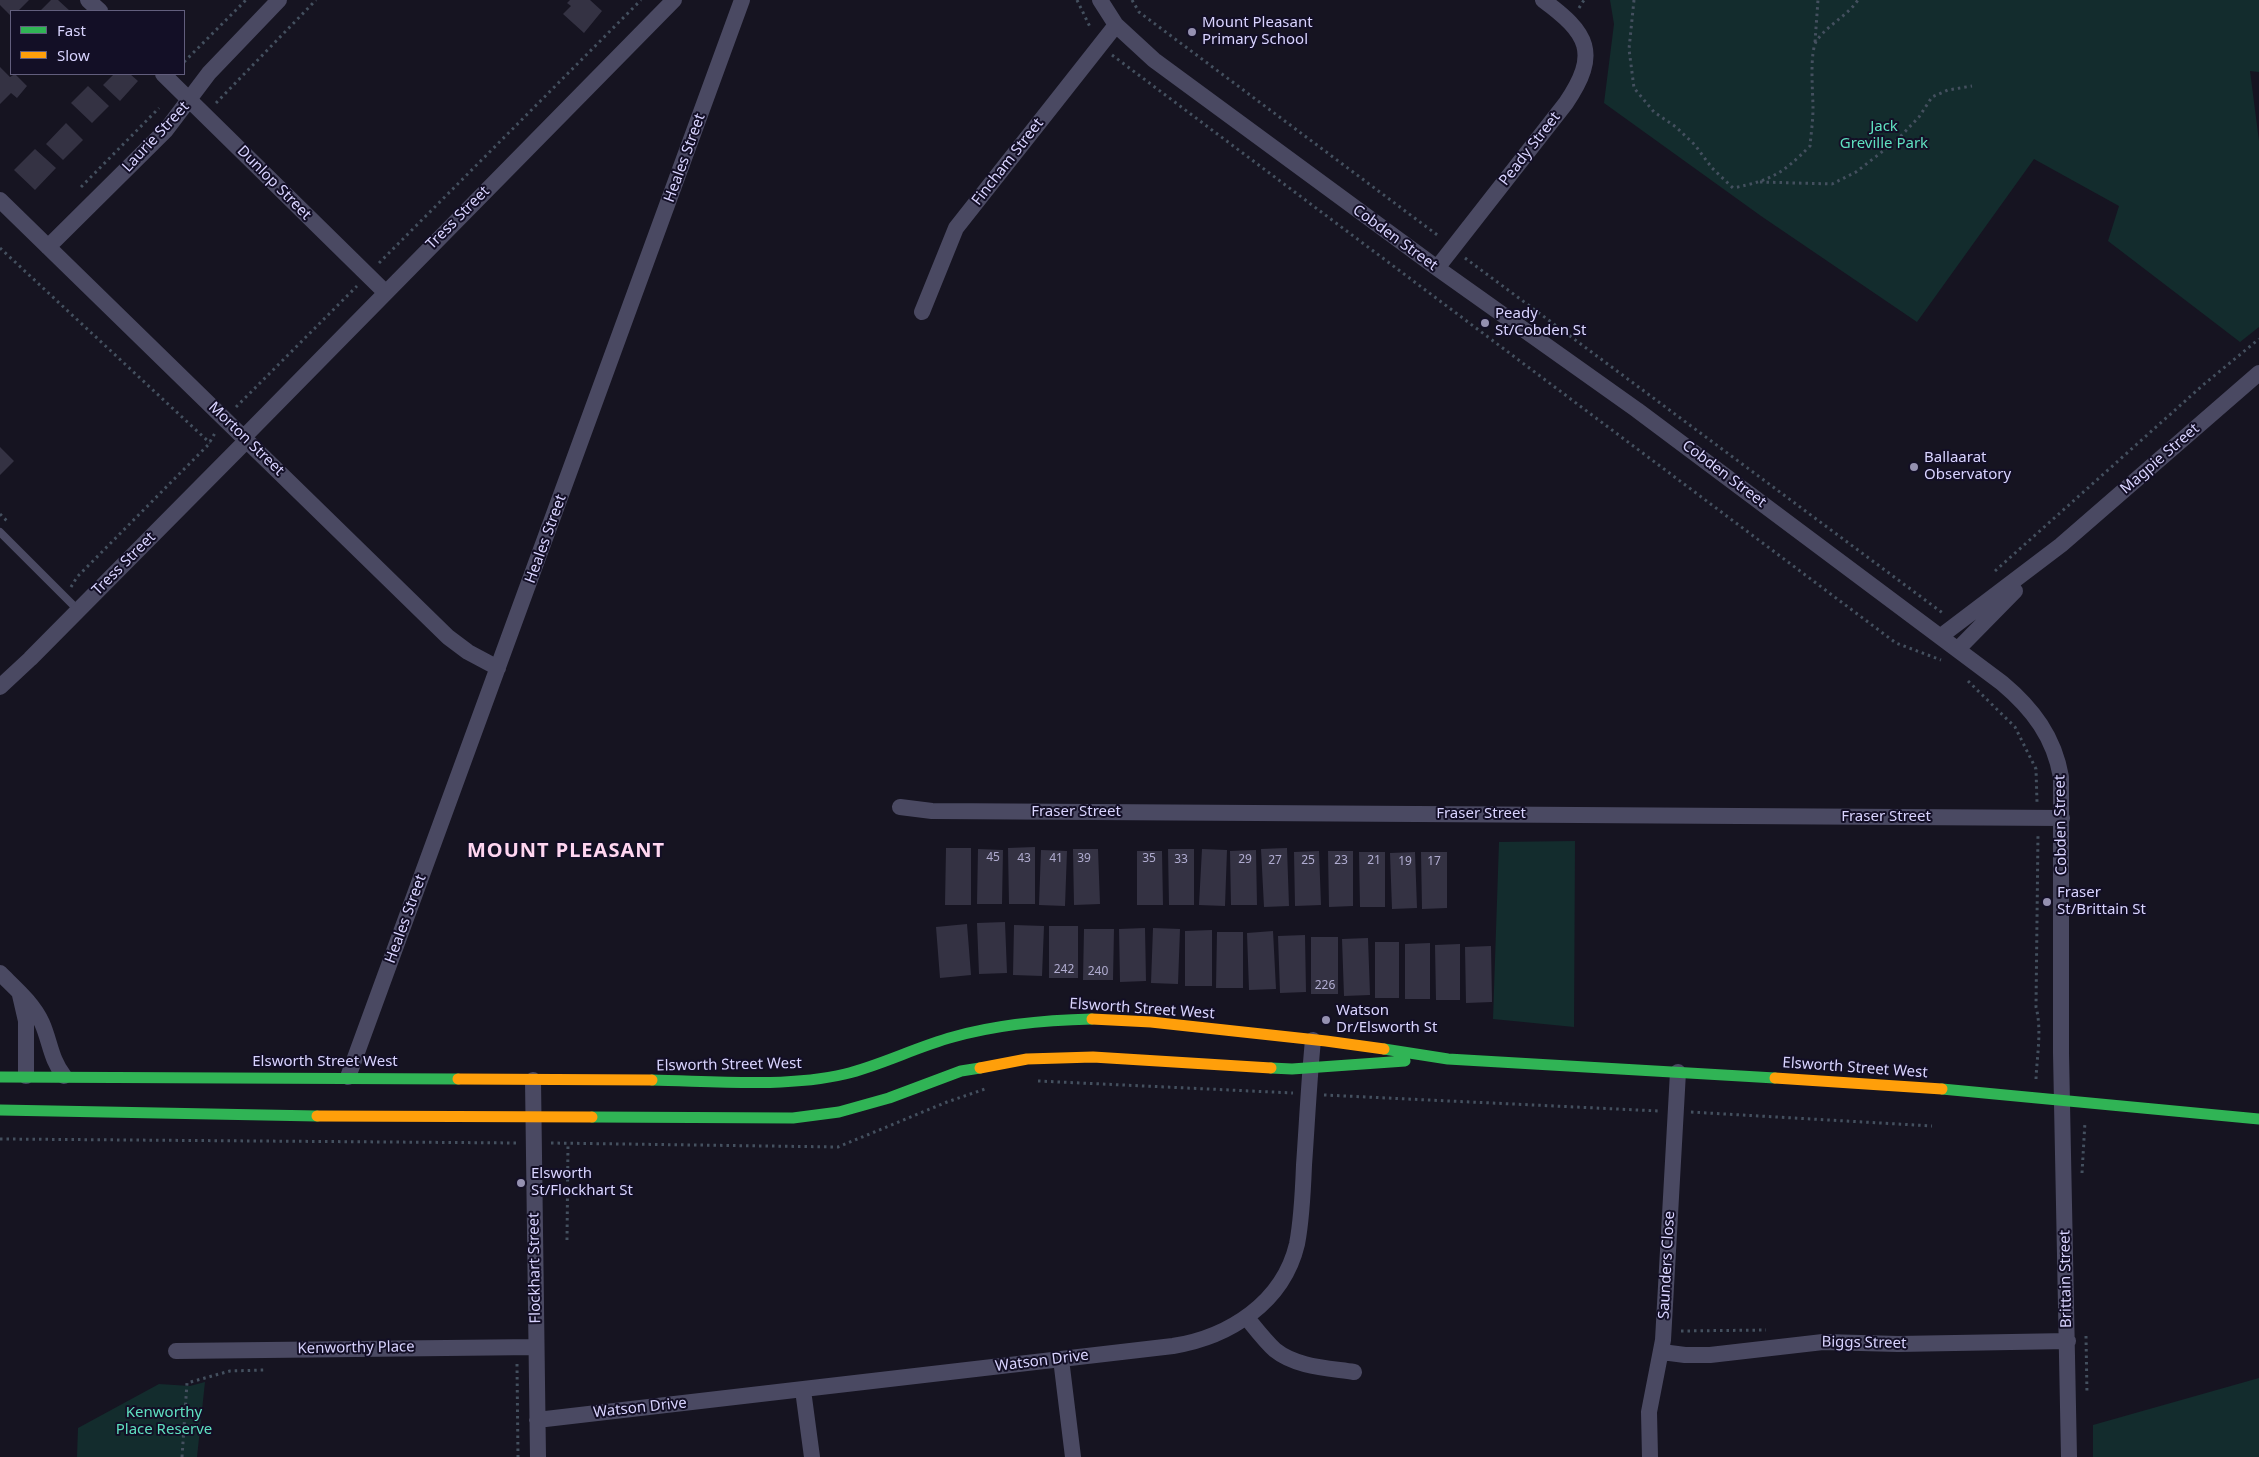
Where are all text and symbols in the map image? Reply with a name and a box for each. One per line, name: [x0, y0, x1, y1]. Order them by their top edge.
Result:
legend: [10, 10, 185, 75]
place label: Mount Pleasant Primary School: [1202, 14, 1313, 49]
text: Fast: [57, 20, 86, 40]
marker: Mount Pleasant Primary School: [1186, 26, 1198, 38]
text: Slow: [57, 45, 90, 65]
street label: Laurie Street: [119, 98, 193, 176]
street label: Peady Street: [1496, 109, 1564, 189]
street label: Heales Street: [661, 111, 709, 205]
street label: Fincham Street: [968, 115, 1048, 209]
park label: Jack Greville Park: [1840, 118, 1928, 153]
street label: Dunlop Street: [233, 142, 315, 224]
street label: Tress Street: [423, 183, 493, 253]
street label: Cobden Street: [1349, 201, 1441, 275]
place label: Peady St/Cobden St: [1495, 305, 1587, 340]
marker: Peady St/Cobden St: [1479, 317, 1491, 329]
street label: Morton Street: [204, 398, 288, 480]
street label: Magpie Street: [2117, 420, 2203, 498]
street label: Cobden Street: [1678, 437, 1770, 511]
place label: Ballaarat Observatory: [1924, 449, 2011, 484]
marker: Ballaarat Observatory: [1908, 461, 1920, 473]
street label: Heales Street: [522, 492, 570, 586]
street label: Tress Street: [89, 529, 159, 599]
street label: Cobden Street: [2051, 775, 2071, 875]
street label: Fraser Street: [1031, 803, 1121, 821]
street label: Fraser Street: [1436, 805, 1526, 823]
street label: Fraser Street: [1841, 808, 1931, 826]
district label: MOUNT PLEASANT: [465, 839, 667, 863]
house number: 45: [986, 851, 1000, 865]
house number: 43: [1017, 852, 1031, 866]
house number: 41: [1049, 852, 1063, 866]
house number: 39: [1077, 852, 1091, 866]
house number: 35: [1142, 852, 1156, 866]
house number: 33: [1174, 853, 1188, 867]
house number: 29: [1238, 853, 1252, 867]
house number: 27: [1268, 854, 1282, 868]
house number: 25: [1301, 854, 1315, 868]
house number: 23: [1334, 854, 1348, 868]
house number: 21: [1367, 854, 1381, 868]
house number: 19: [1398, 855, 1412, 869]
house number: 17: [1427, 855, 1441, 869]
street label: Heales Street: [382, 872, 430, 966]
place label: Fraser St/Brittain St: [2057, 884, 2146, 919]
marker: Fraser St/Brittain St: [2041, 896, 2053, 908]
house number: 242: [1054, 963, 1074, 977]
house number: 240: [1088, 965, 1108, 979]
house number: 226: [1315, 979, 1335, 993]
street label: Elsworth Street West: [1069, 995, 1215, 1023]
place label: Watson Dr/Elsworth St: [1336, 1002, 1437, 1037]
marker: Watson Dr/Elsworth St: [1320, 1014, 1332, 1026]
street label: Elsworth Street West: [252, 1053, 398, 1071]
street label: Elsworth Street West: [1782, 1054, 1928, 1082]
street label: Elsworth Street West: [656, 1055, 802, 1075]
place label: Elsworth St/Flockhart St: [531, 1165, 633, 1200]
marker: Elsworth St/Flockhart St: [515, 1177, 527, 1189]
street label: Saunders Close: [1655, 1210, 1679, 1320]
street label: Flockhart Street: [525, 1212, 545, 1324]
street label: Brittain Street: [2056, 1230, 2076, 1328]
street label: Biggs Street: [1821, 1333, 1907, 1353]
street label: Kenworthy Place: [297, 1338, 415, 1358]
street label: Watson Drive: [994, 1346, 1090, 1376]
street label: Watson Drive: [592, 1394, 688, 1422]
park label: Kenworthy Place Reserve: [116, 1404, 212, 1439]

